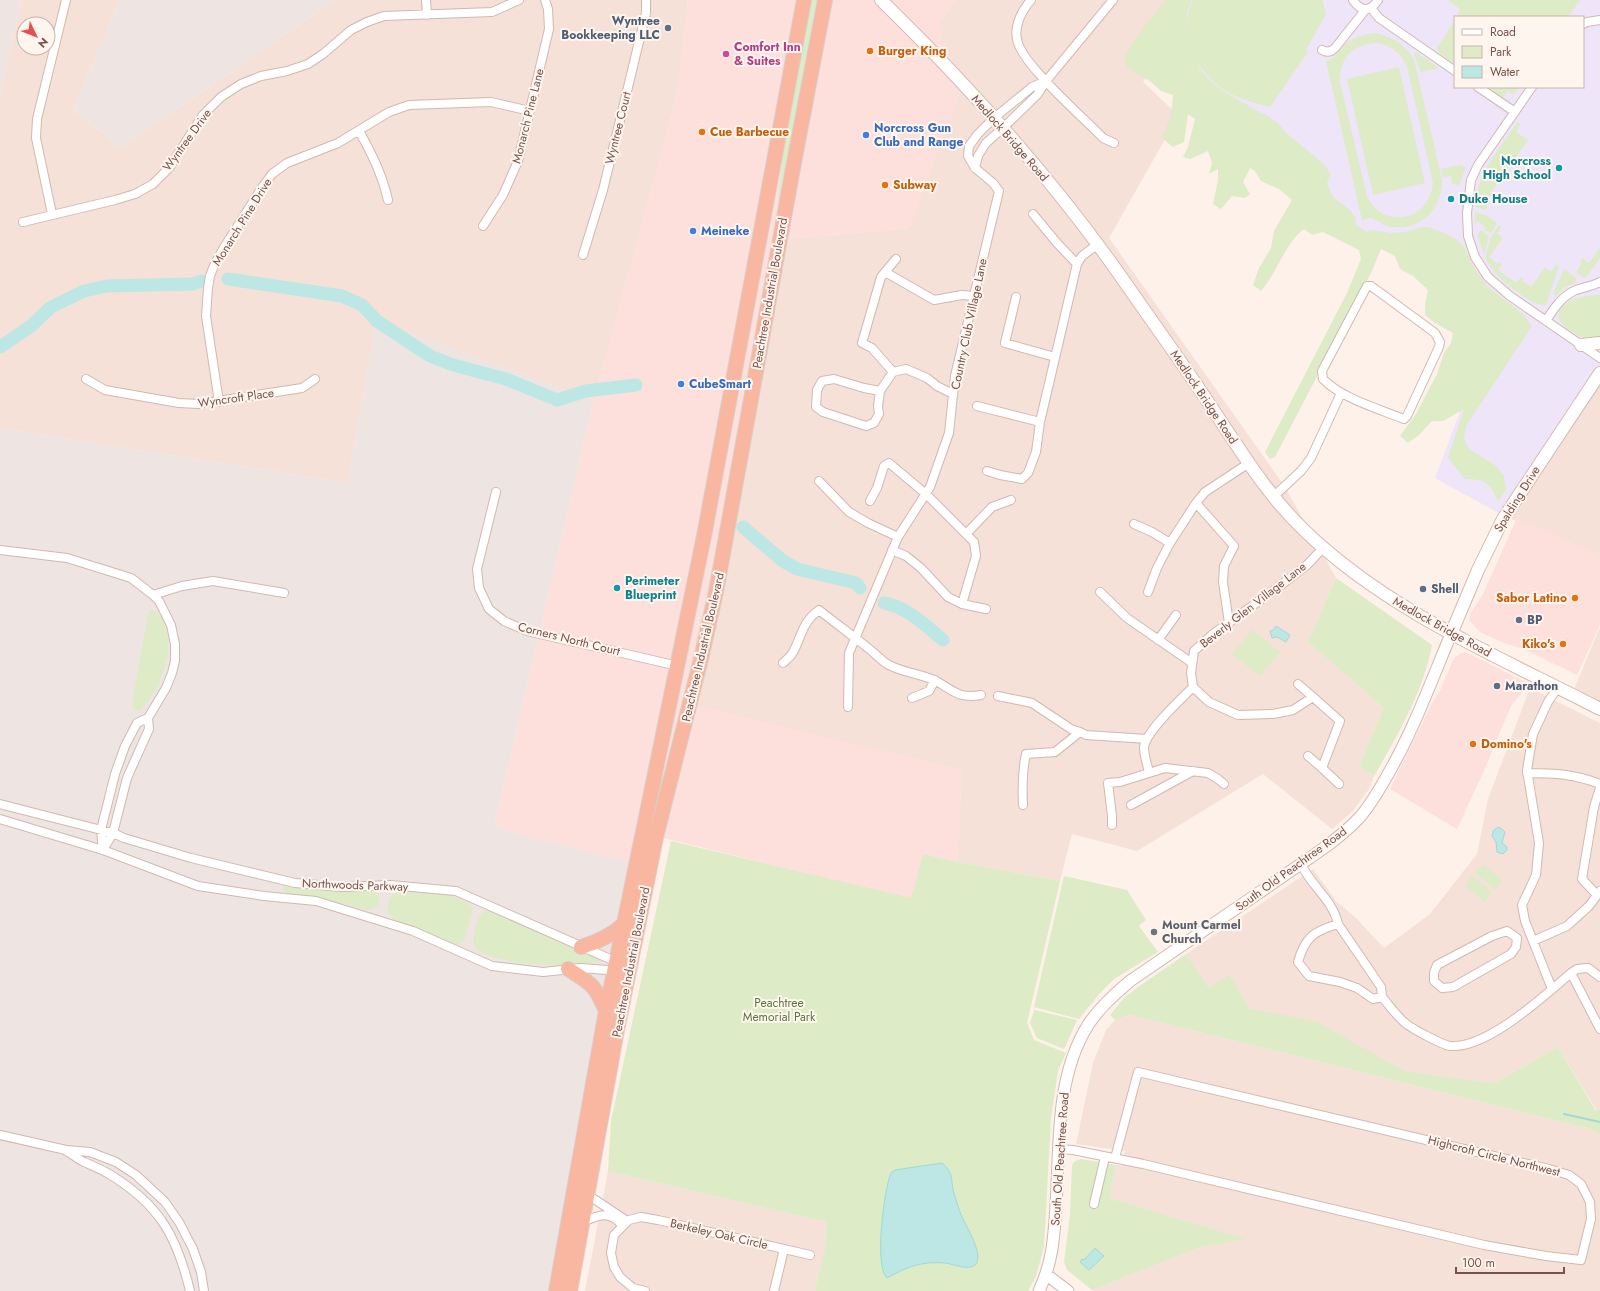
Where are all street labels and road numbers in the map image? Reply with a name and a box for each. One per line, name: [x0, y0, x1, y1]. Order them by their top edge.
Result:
street label: Monarch Pine Lane: [507, 67, 549, 165]
street label: Wyntree Court: [600, 90, 636, 166]
street label: Medlock Bridge Road: [967, 91, 1053, 185]
street label: Wyntree Drive: [158, 105, 216, 175]
street label: Monarch Pine Drive: [208, 175, 276, 269]
street label: Peachtree Industrial Boulevard: [748, 216, 792, 370]
street label: Country Club Village Lane: [946, 257, 992, 391]
street label: Medlock Bridge Road: [1166, 346, 1242, 448]
street label: Wyncroft Place: [197, 384, 275, 412]
street label: Spalding Drive: [1489, 462, 1545, 536]
street label: Beverly Glen Village Lane: [1196, 558, 1310, 652]
street label: Peachtree Industrial Boulevard: [677, 571, 729, 723]
street label: Medlock Bridge Road: [1390, 592, 1494, 662]
street label: Corners North Court: [516, 618, 622, 660]
street label: South Old Peachtree Road: [1232, 822, 1350, 916]
street label: Northwoods Parkway: [302, 874, 409, 896]
street label: Peachtree Industrial Boulevard: [608, 885, 654, 1039]
street label: South Old Peachtree Road: [1046, 1092, 1074, 1226]
street label: Highcroft Circle Northwest: [1426, 1131, 1562, 1181]
street label: Berkeley Oak Circle: [668, 1214, 770, 1254]

